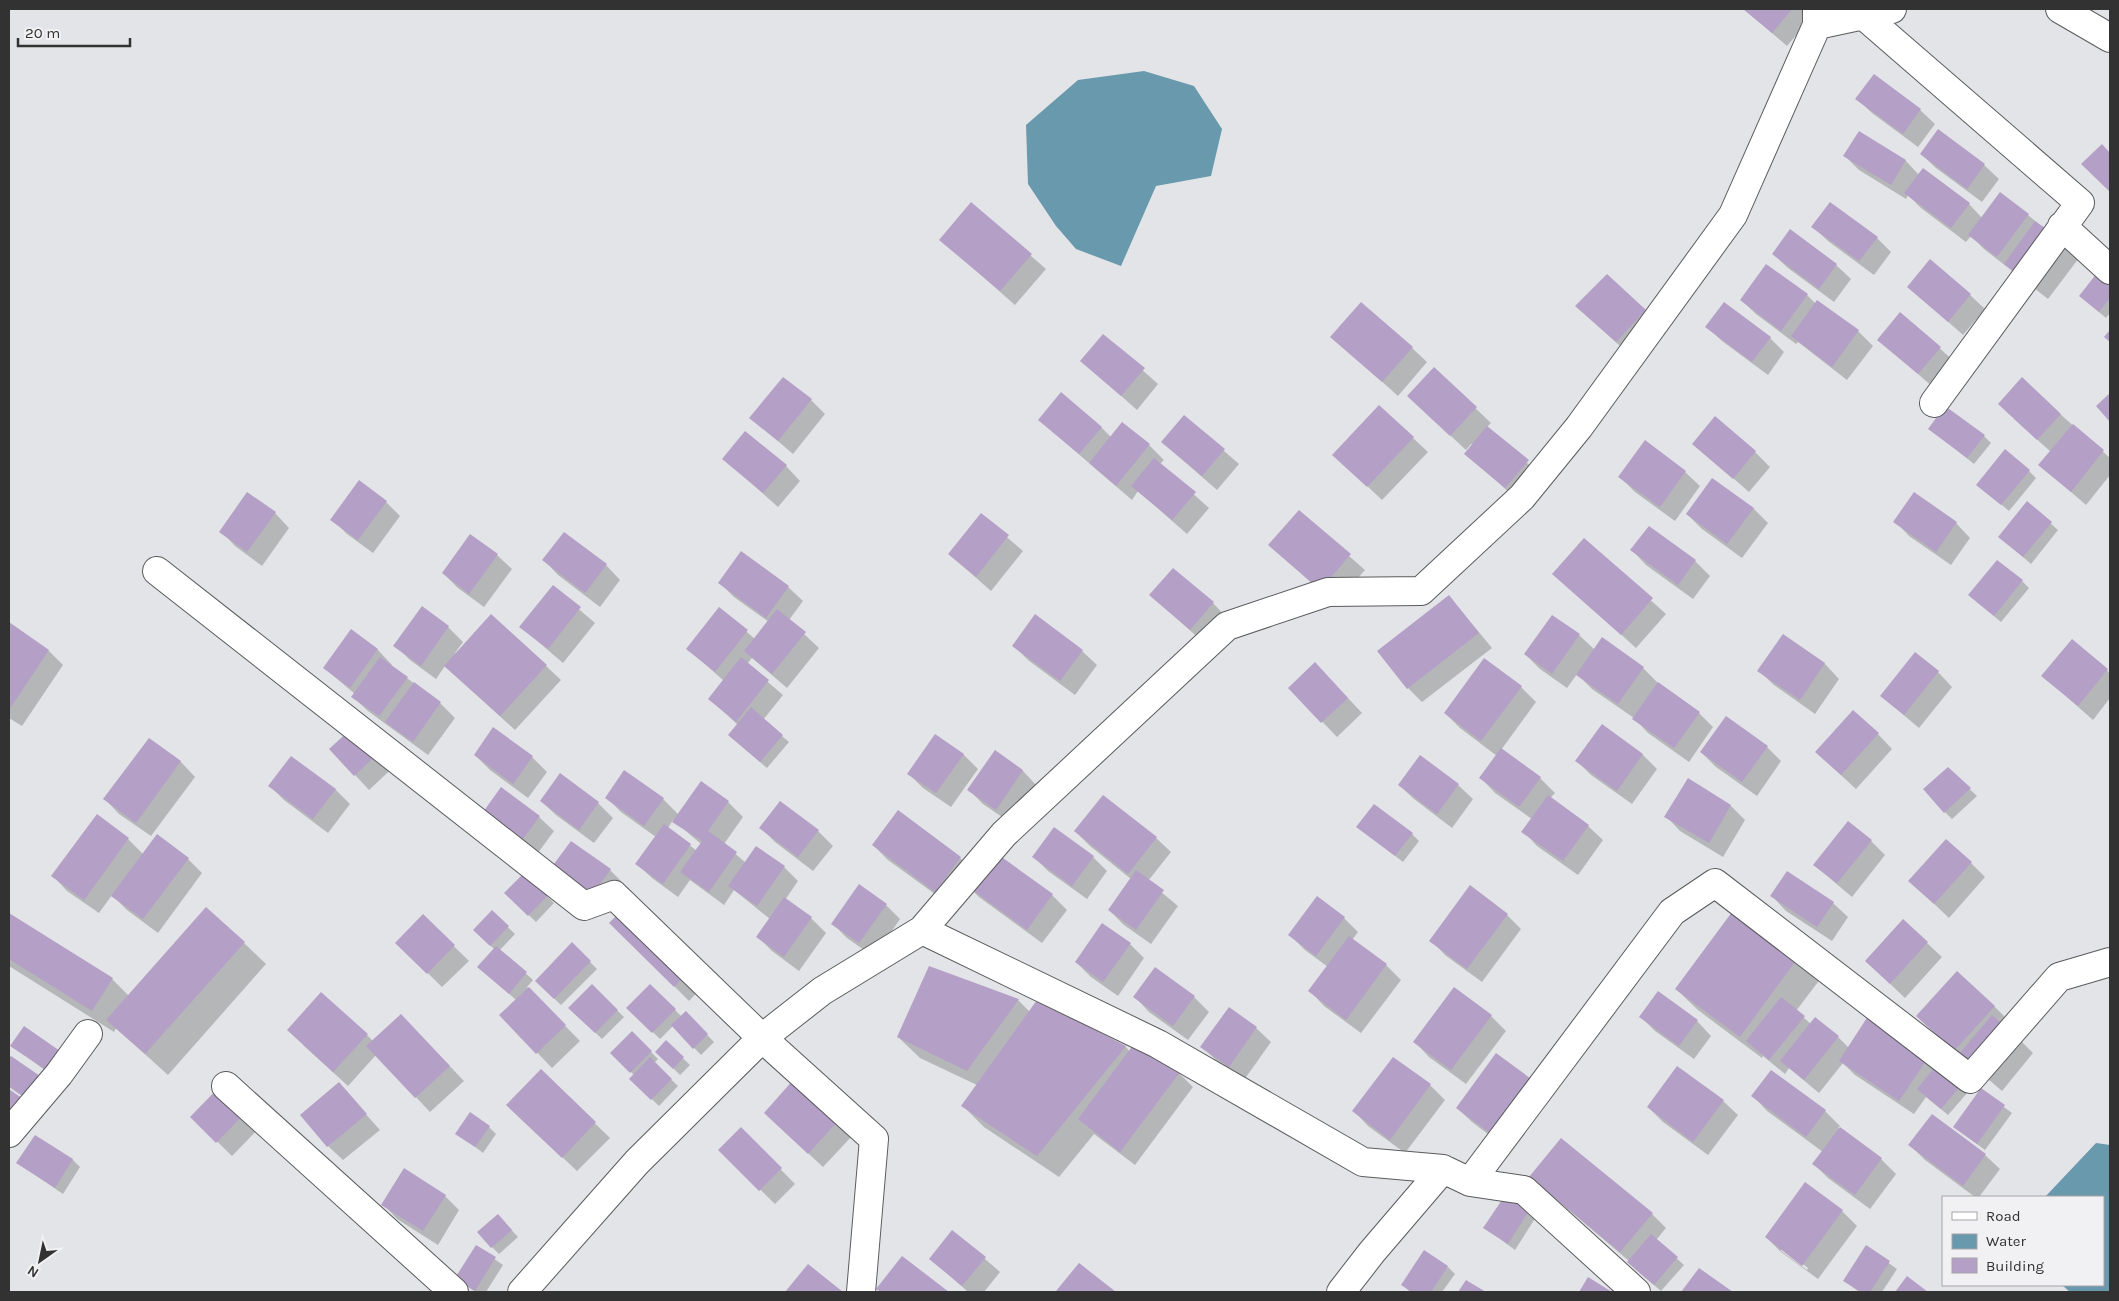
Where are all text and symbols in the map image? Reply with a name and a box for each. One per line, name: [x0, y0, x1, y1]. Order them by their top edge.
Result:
scale bar: [18, 15, 130, 47]
text: 20 m: [25, 24, 60, 42]
legend: [1942, 1196, 2104, 1286]
text: Road: [1986, 1207, 2021, 1225]
text: Water: [1986, 1232, 2027, 1250]
north arrow: [15, 1236, 65, 1286]
text: Building: [1986, 1257, 2044, 1275]
text: N: [24, 1262, 42, 1281]

